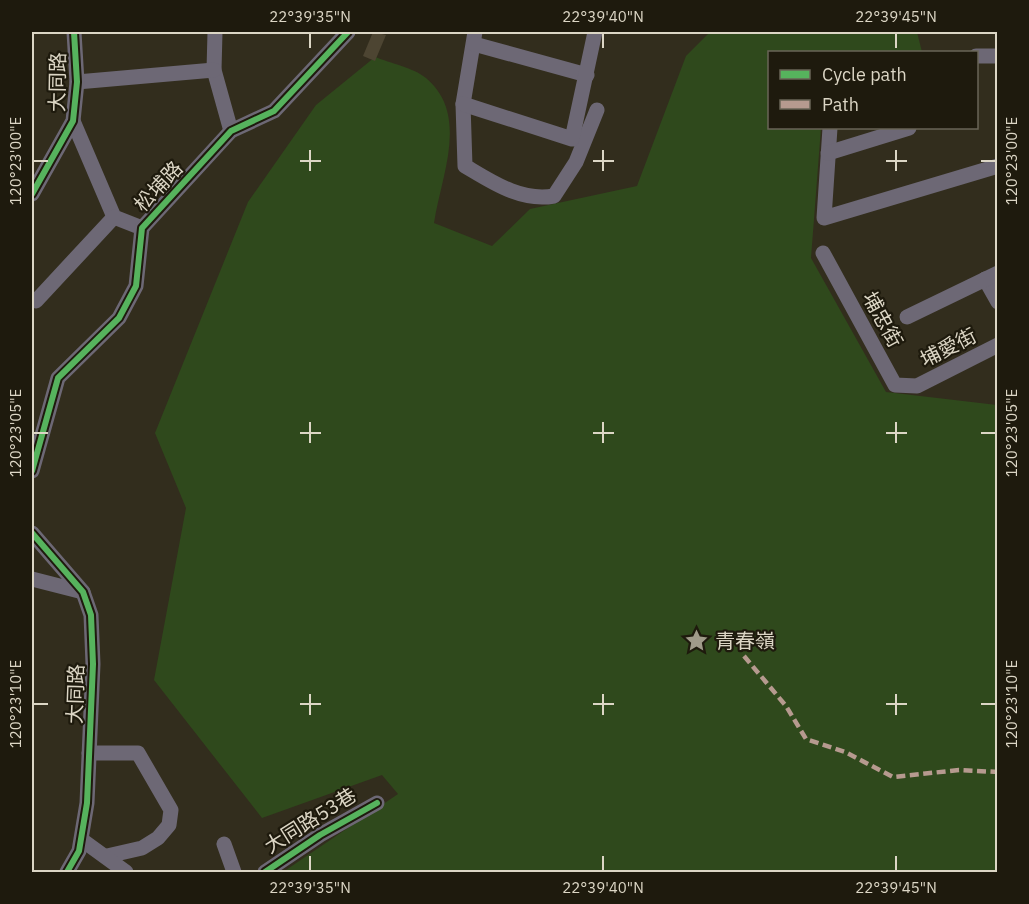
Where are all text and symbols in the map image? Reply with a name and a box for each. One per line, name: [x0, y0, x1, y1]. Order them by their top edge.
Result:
text: 22°39'35"N: [269, 7, 351, 26]
text: 22°39'40"N: [562, 7, 644, 26]
text: 22°39'45"N: [855, 7, 937, 26]
legend: [768, 51, 978, 129]
street label: 大同路: [43, 52, 71, 112]
text: Cycle path: [822, 63, 907, 86]
text: Path: [822, 93, 859, 116]
text: 120°23'00"E: [6, 117, 25, 205]
text: 120°23'00"E: [1002, 117, 1021, 205]
street label: 松埔路: [128, 155, 188, 217]
street label: 埔忠街: [857, 286, 909, 352]
street label: 埔愛街: [915, 321, 981, 373]
text: 120°23'05"E: [6, 389, 25, 477]
text: 120°23'05"E: [1002, 389, 1021, 477]
place icon: 青春嶺: [684, 627, 710, 653]
place label: 青春嶺: [715, 627, 775, 654]
text: 120°23'10"E: [6, 660, 25, 748]
text: 120°23'10"E: [1002, 660, 1021, 748]
street label: 大同路: [60, 664, 90, 724]
street label: 大同路53巷: [259, 781, 361, 859]
text: 22°39'35"N: [269, 878, 351, 897]
text: 22°39'40"N: [562, 878, 644, 897]
text: 22°39'45"N: [855, 878, 937, 897]

